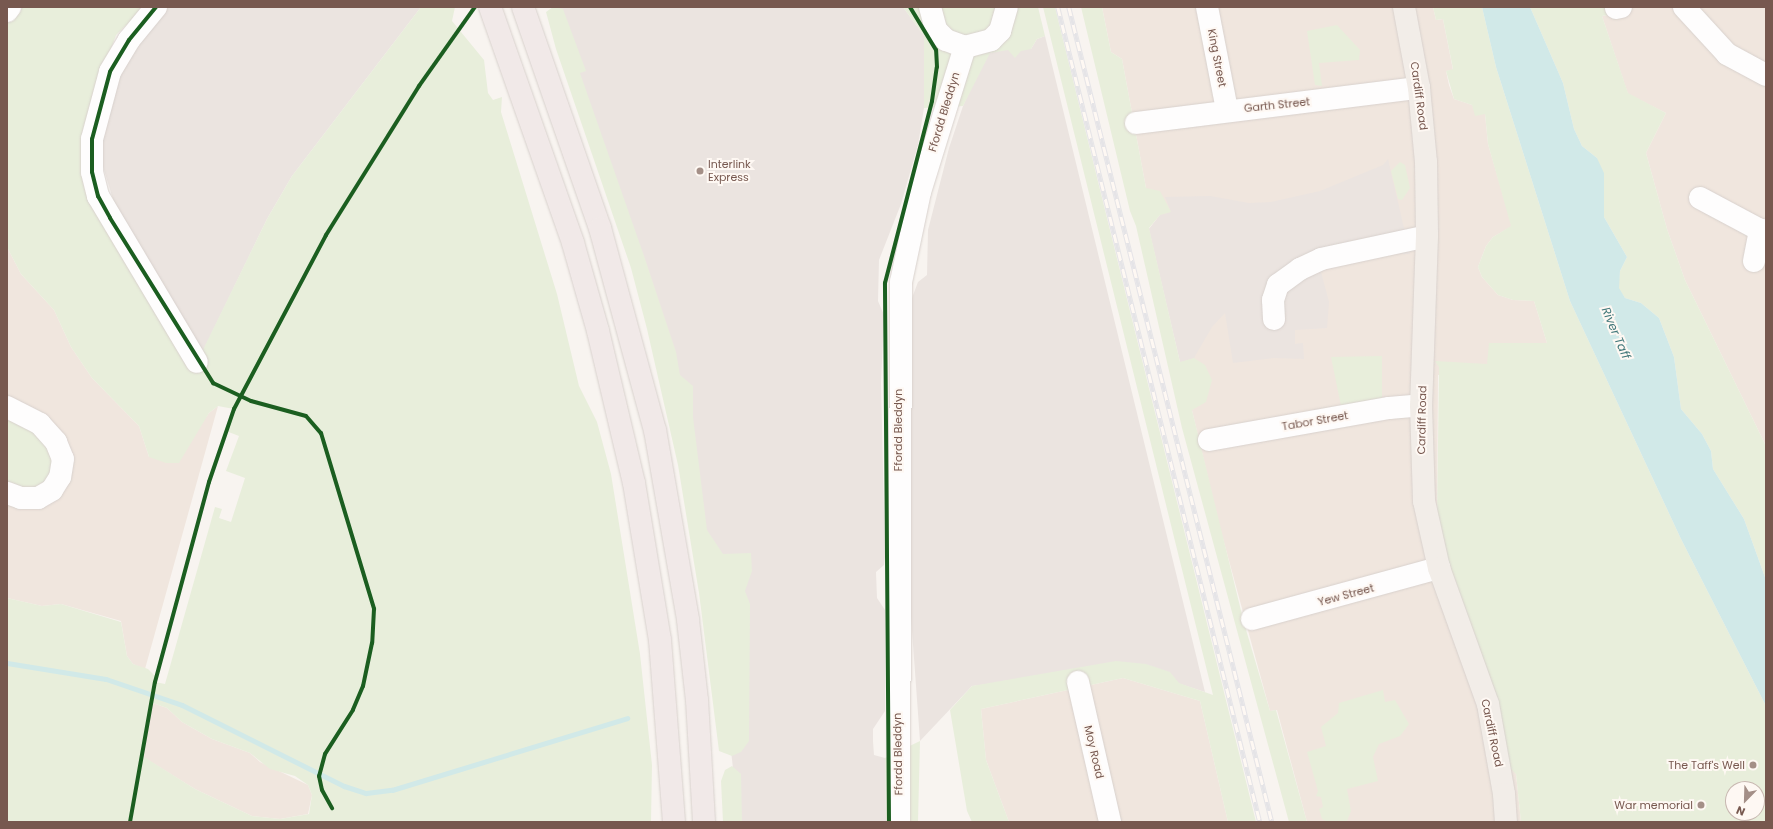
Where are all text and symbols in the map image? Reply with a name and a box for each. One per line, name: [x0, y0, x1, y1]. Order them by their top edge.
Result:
street label: King Street: [1205, 28, 1229, 88]
street label: Cardiff Road: [1408, 61, 1430, 131]
street label: Ffordd Bleddyn: [926, 71, 962, 153]
street label: Garth Street: [1243, 95, 1311, 115]
place label: Interlink Express: [708, 158, 751, 184]
marker: Interlink Express: [695, 166, 705, 176]
water label: River Taff: [1599, 305, 1633, 361]
street label: Cardiff Road: [1415, 385, 1429, 455]
street label: Ffordd Bleddyn: [891, 389, 905, 471]
street label: Tabor Street: [1281, 409, 1349, 433]
street label: Yew Street: [1317, 581, 1375, 609]
street label: Cardiff Road: [1478, 698, 1506, 768]
street label: Ffordd Bleddyn: [891, 713, 905, 795]
street label: Moy Road: [1081, 724, 1107, 780]
place label: The Taff's Well: [1668, 758, 1745, 772]
marker: The Taff's Well: [1748, 760, 1758, 770]
north arrow: [1725, 781, 1765, 821]
place label: War memorial: [1614, 798, 1693, 812]
marker: War memorial: [1696, 800, 1706, 810]
text: N: [1734, 802, 1748, 820]

